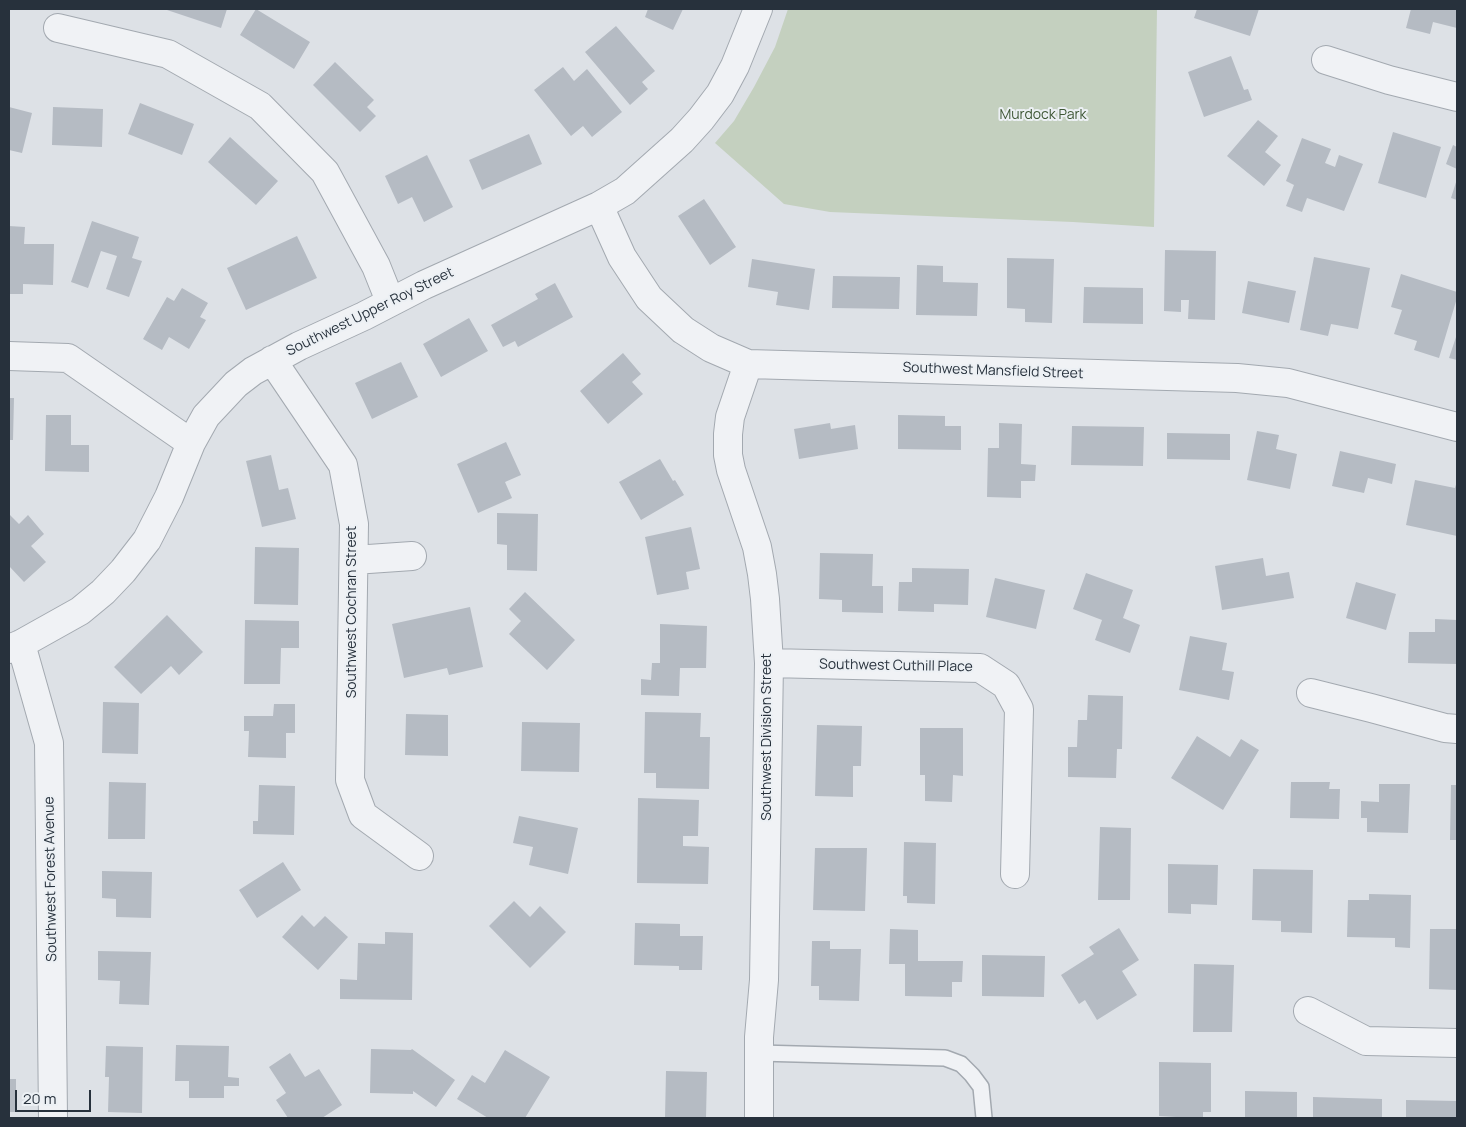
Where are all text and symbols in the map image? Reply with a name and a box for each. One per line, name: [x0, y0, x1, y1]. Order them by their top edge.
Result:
park label: Murdock Park: [1000, 107, 1086, 123]
street label: Southwest Upper Roy Street: [284, 264, 456, 360]
street label: Southwest Mansfield Street: [902, 359, 1084, 383]
street label: Southwest Cochran Street: [344, 526, 360, 698]
street label: Southwest Division Street: [759, 653, 775, 821]
street label: Southwest Cuthill Place: [819, 656, 973, 676]
street label: Southwest Forest Avenue: [41, 796, 61, 962]
scale bar: [18, 1080, 94, 1112]
text: 20 m: [23, 1088, 56, 1109]

